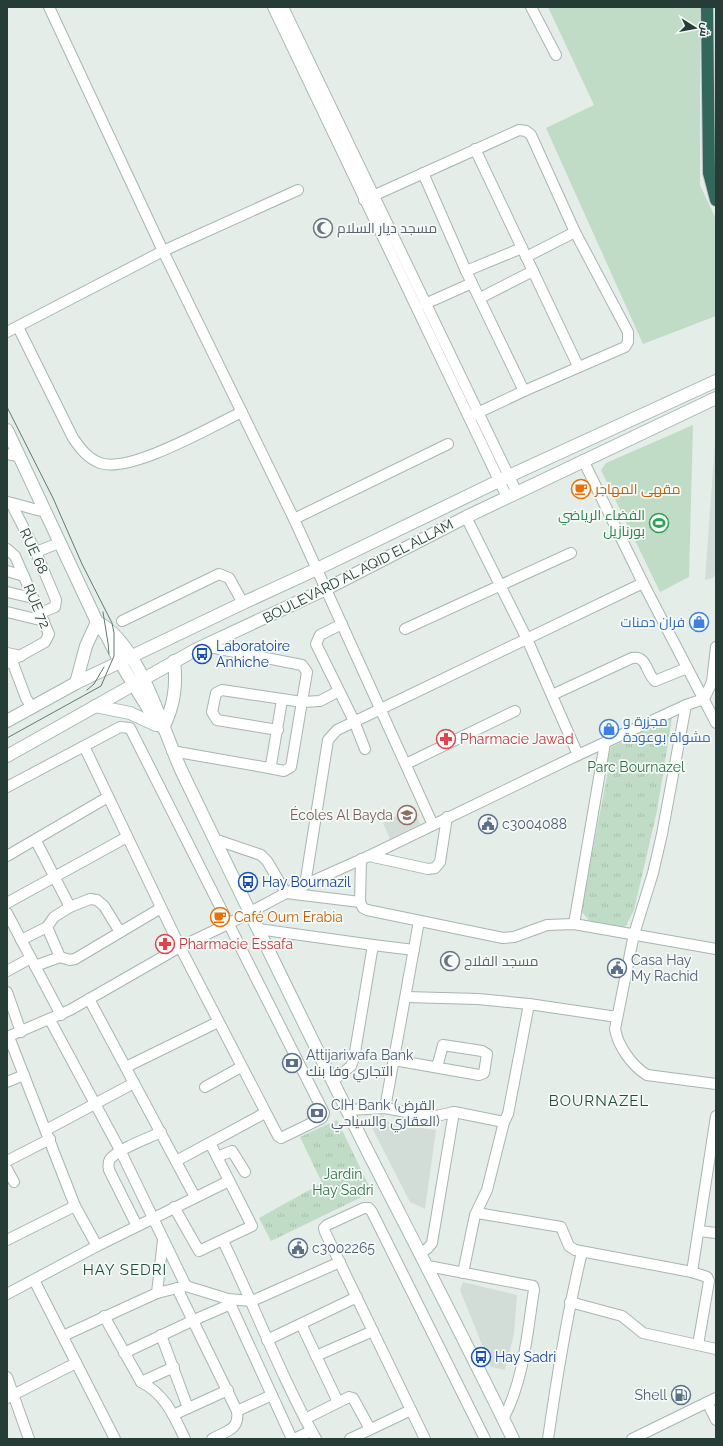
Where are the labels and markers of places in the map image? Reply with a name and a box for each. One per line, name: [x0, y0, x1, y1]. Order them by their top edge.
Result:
mosque icon: مسجد ديار السلام: [312, 217, 334, 239]
place label: مسجد ديار السلام: [337, 220, 437, 238]
cafe icon: مقهى المهاجر: [570, 478, 592, 500]
place label: مقهى المهاجر: [594, 481, 681, 497]
place label: الفضاء الرياضي بورنازيل: [558, 507, 645, 539]
sports icon: الفضاء الرياضي بورنازيل: [648, 512, 670, 534]
shop icon: فران دمنات: [688, 611, 710, 633]
place label: فران دمنات: [621, 614, 685, 630]
place label: Laboratoire Anhiche: [216, 638, 290, 670]
bus stop icon: Laboratoire Anhiche: [191, 643, 213, 665]
place label: مجزرة و مشواة بوعودة: [623, 713, 711, 745]
shop icon: مجزرة و مشواة بوعودة: [598, 718, 620, 740]
pharmacy icon: Pharmacie Jawad: [435, 728, 457, 750]
place label: Pharmacie Jawad: [460, 731, 574, 747]
school or university icon: Écoles Al Bayda: [396, 804, 418, 826]
place label: Écoles Al Bayda: [290, 806, 393, 823]
public building icon: c3004088: [477, 813, 499, 835]
place label: c3004088: [502, 816, 567, 832]
bus stop icon: Hay Bournazil: [237, 871, 259, 893]
place label: Hay Bournazil: [262, 874, 351, 890]
cafe icon: Café Oum Erabia: [209, 906, 231, 928]
place label: Café Oum Erabia: [234, 909, 343, 925]
pharmacy icon: Pharmacie Essafa: [154, 933, 176, 955]
place label: Pharmacie Essafa: [179, 936, 293, 952]
mosque icon: مسجد الفلاح: [439, 950, 461, 972]
place label: Casa Hay My Rachid: [631, 952, 698, 984]
place label: مسجد الفلاح: [464, 953, 539, 970]
public building icon: Casa Hay My Rachid: [606, 957, 628, 979]
place label: Attijariwafa Bank التجاري وفا بنك: [306, 1047, 414, 1083]
bank icon: Attijariwafa Bank التجاري وفا بنك: [281, 1052, 303, 1074]
place label: CIH Bank (القرض العقاري والسياحي): [331, 1097, 440, 1133]
bank icon: CIH Bank (القرض العقاري والسياحي): [306, 1102, 328, 1124]
public building icon: c3002265: [287, 1237, 309, 1259]
place label: c3002265: [312, 1240, 375, 1256]
bus stop icon: Hay Sadri: [470, 1346, 492, 1368]
place label: Hay Sadri: [495, 1349, 556, 1365]
fuel station icon: Shell: [670, 1384, 692, 1406]
place label: Shell: [635, 1387, 667, 1403]

